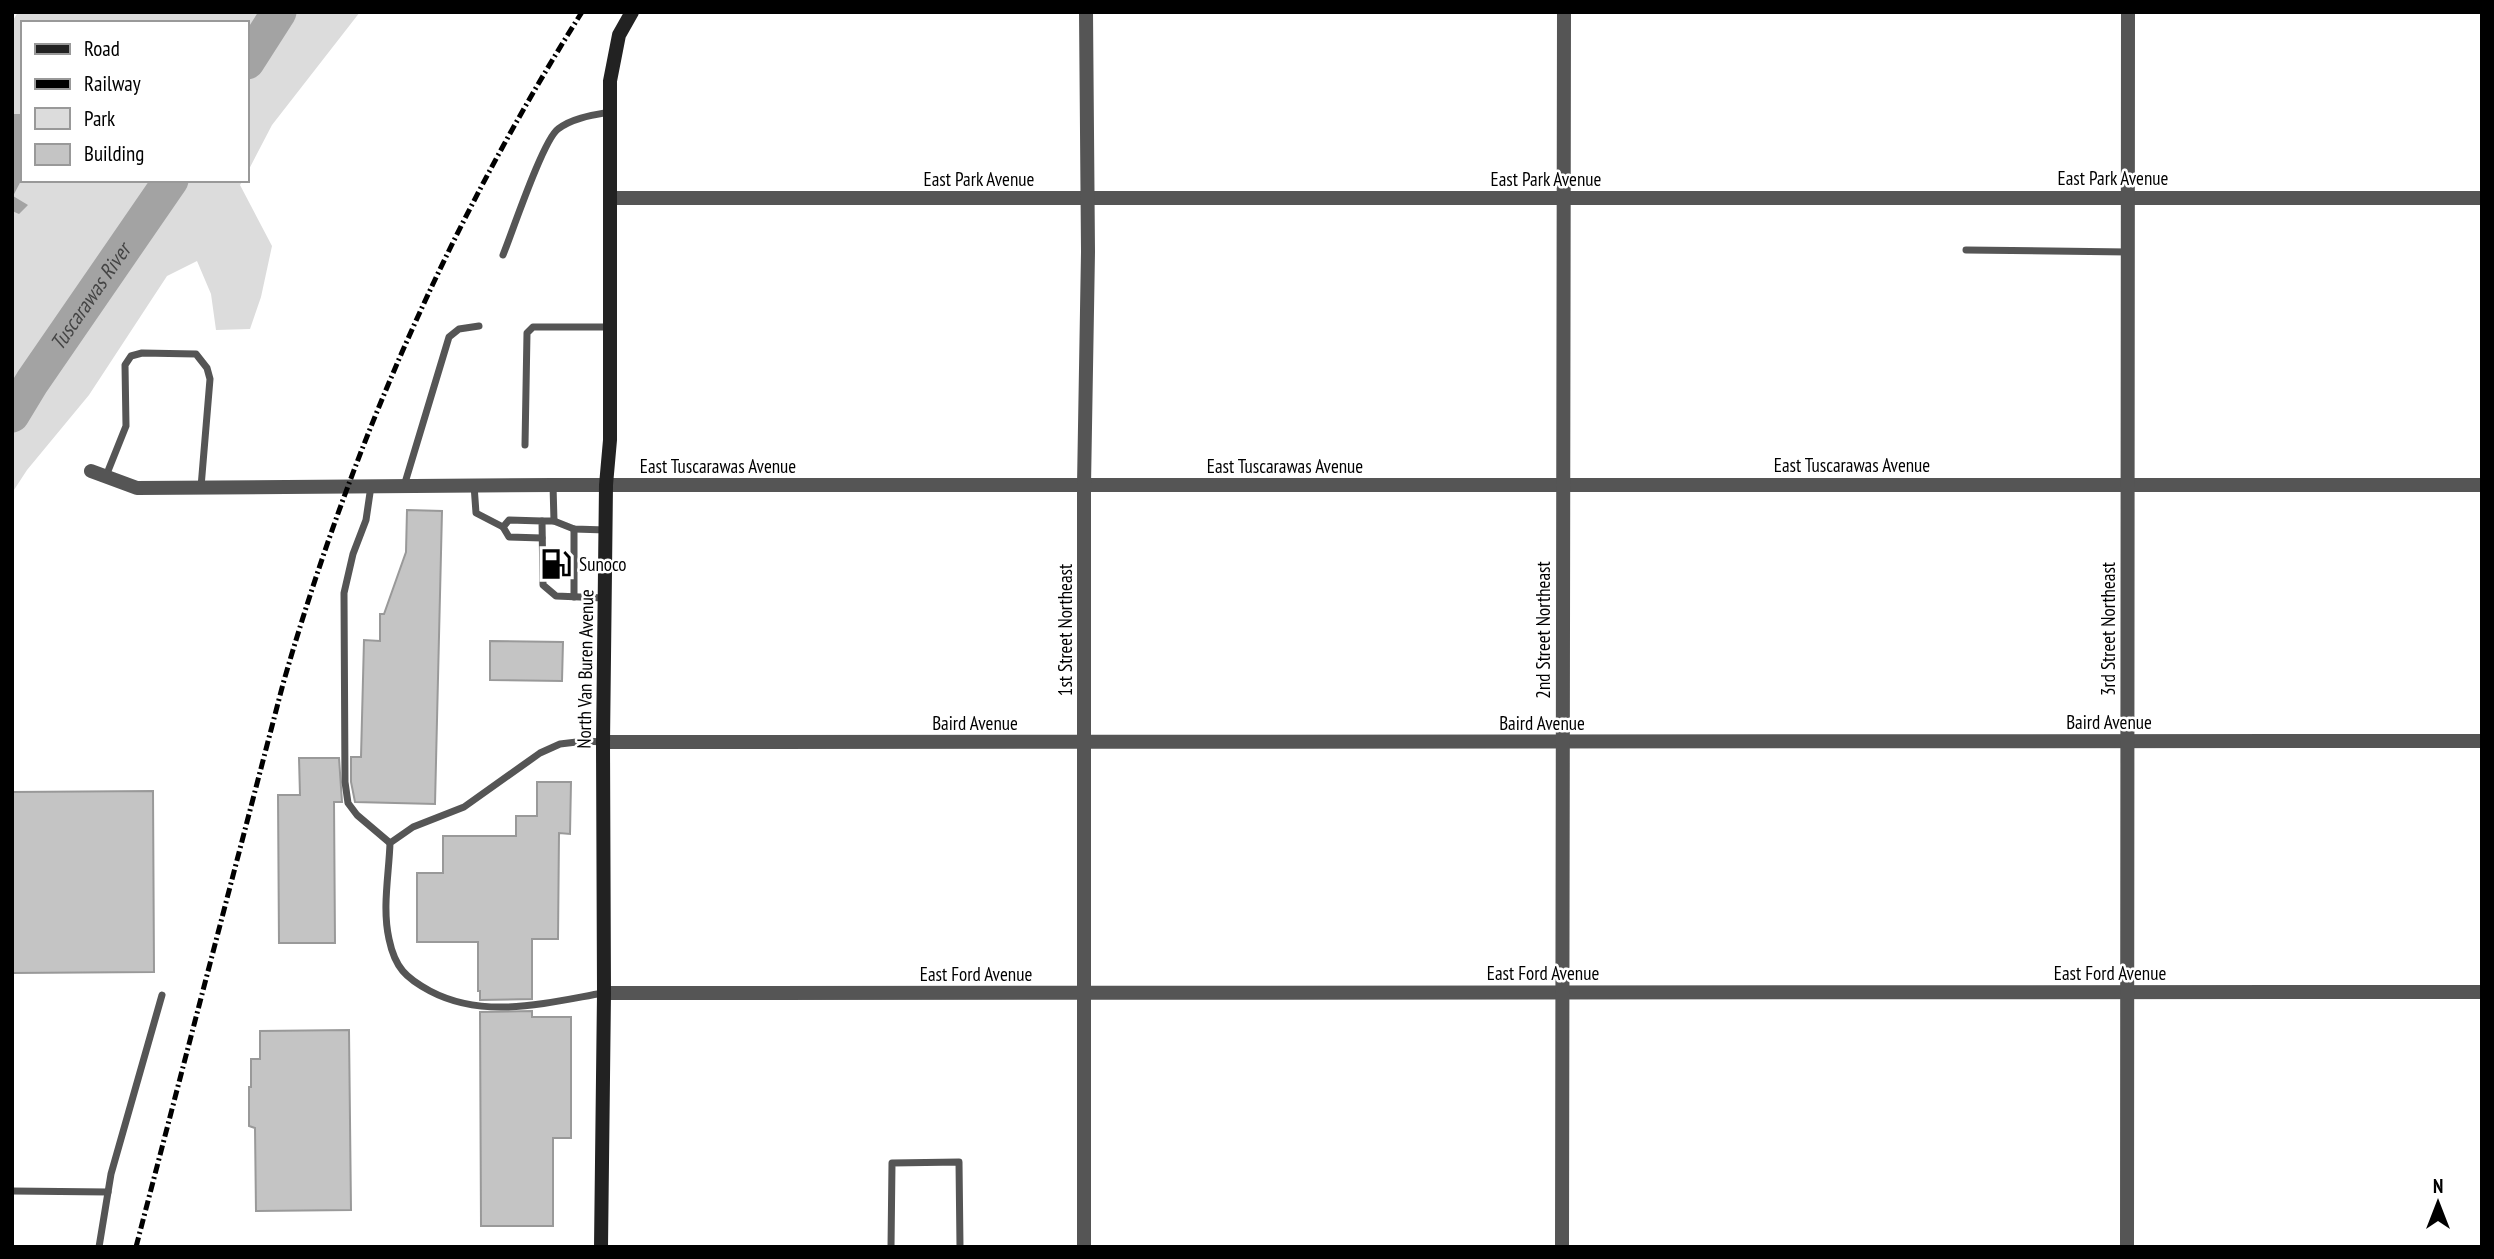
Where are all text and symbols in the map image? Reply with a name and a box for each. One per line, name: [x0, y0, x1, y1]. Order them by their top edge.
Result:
legend: [21, 21, 248, 182]
text: Road: [84, 35, 120, 62]
text: Railway: [84, 70, 141, 97]
text: Park: [84, 105, 115, 132]
text: Building: [84, 140, 144, 167]
street label: East Park Avenue: [2058, 166, 2169, 190]
street label: East Park Avenue: [924, 167, 1035, 191]
street label: East Park Avenue: [1491, 167, 1602, 191]
water label: Tuscarawas River: [44, 235, 138, 355]
street label: East Tuscarawas Avenue: [1774, 453, 1930, 477]
street label: East Tuscarawas Avenue: [640, 454, 796, 478]
street label: East Tuscarawas Avenue: [1207, 454, 1363, 478]
fuel station icon: Sunoco: [539, 547, 573, 581]
place label: Sunoco: [579, 552, 627, 576]
street label: 2nd Street Northeast: [1531, 561, 1555, 699]
street label: 3rd Street Northeast: [2096, 561, 2120, 696]
street label: 1st Street Northeast: [1053, 563, 1077, 696]
street label: North Van Buren Avenue: [572, 589, 598, 749]
street label: Baird Avenue: [2066, 710, 2152, 734]
street label: Baird Avenue: [932, 711, 1018, 735]
street label: Baird Avenue: [1499, 711, 1585, 735]
street label: East Ford Avenue: [1487, 961, 1599, 985]
street label: East Ford Avenue: [2054, 961, 2166, 985]
street label: East Ford Avenue: [920, 962, 1032, 986]
north arrow: [2403, 1168, 2473, 1238]
text: N: [2433, 1174, 2443, 1198]

